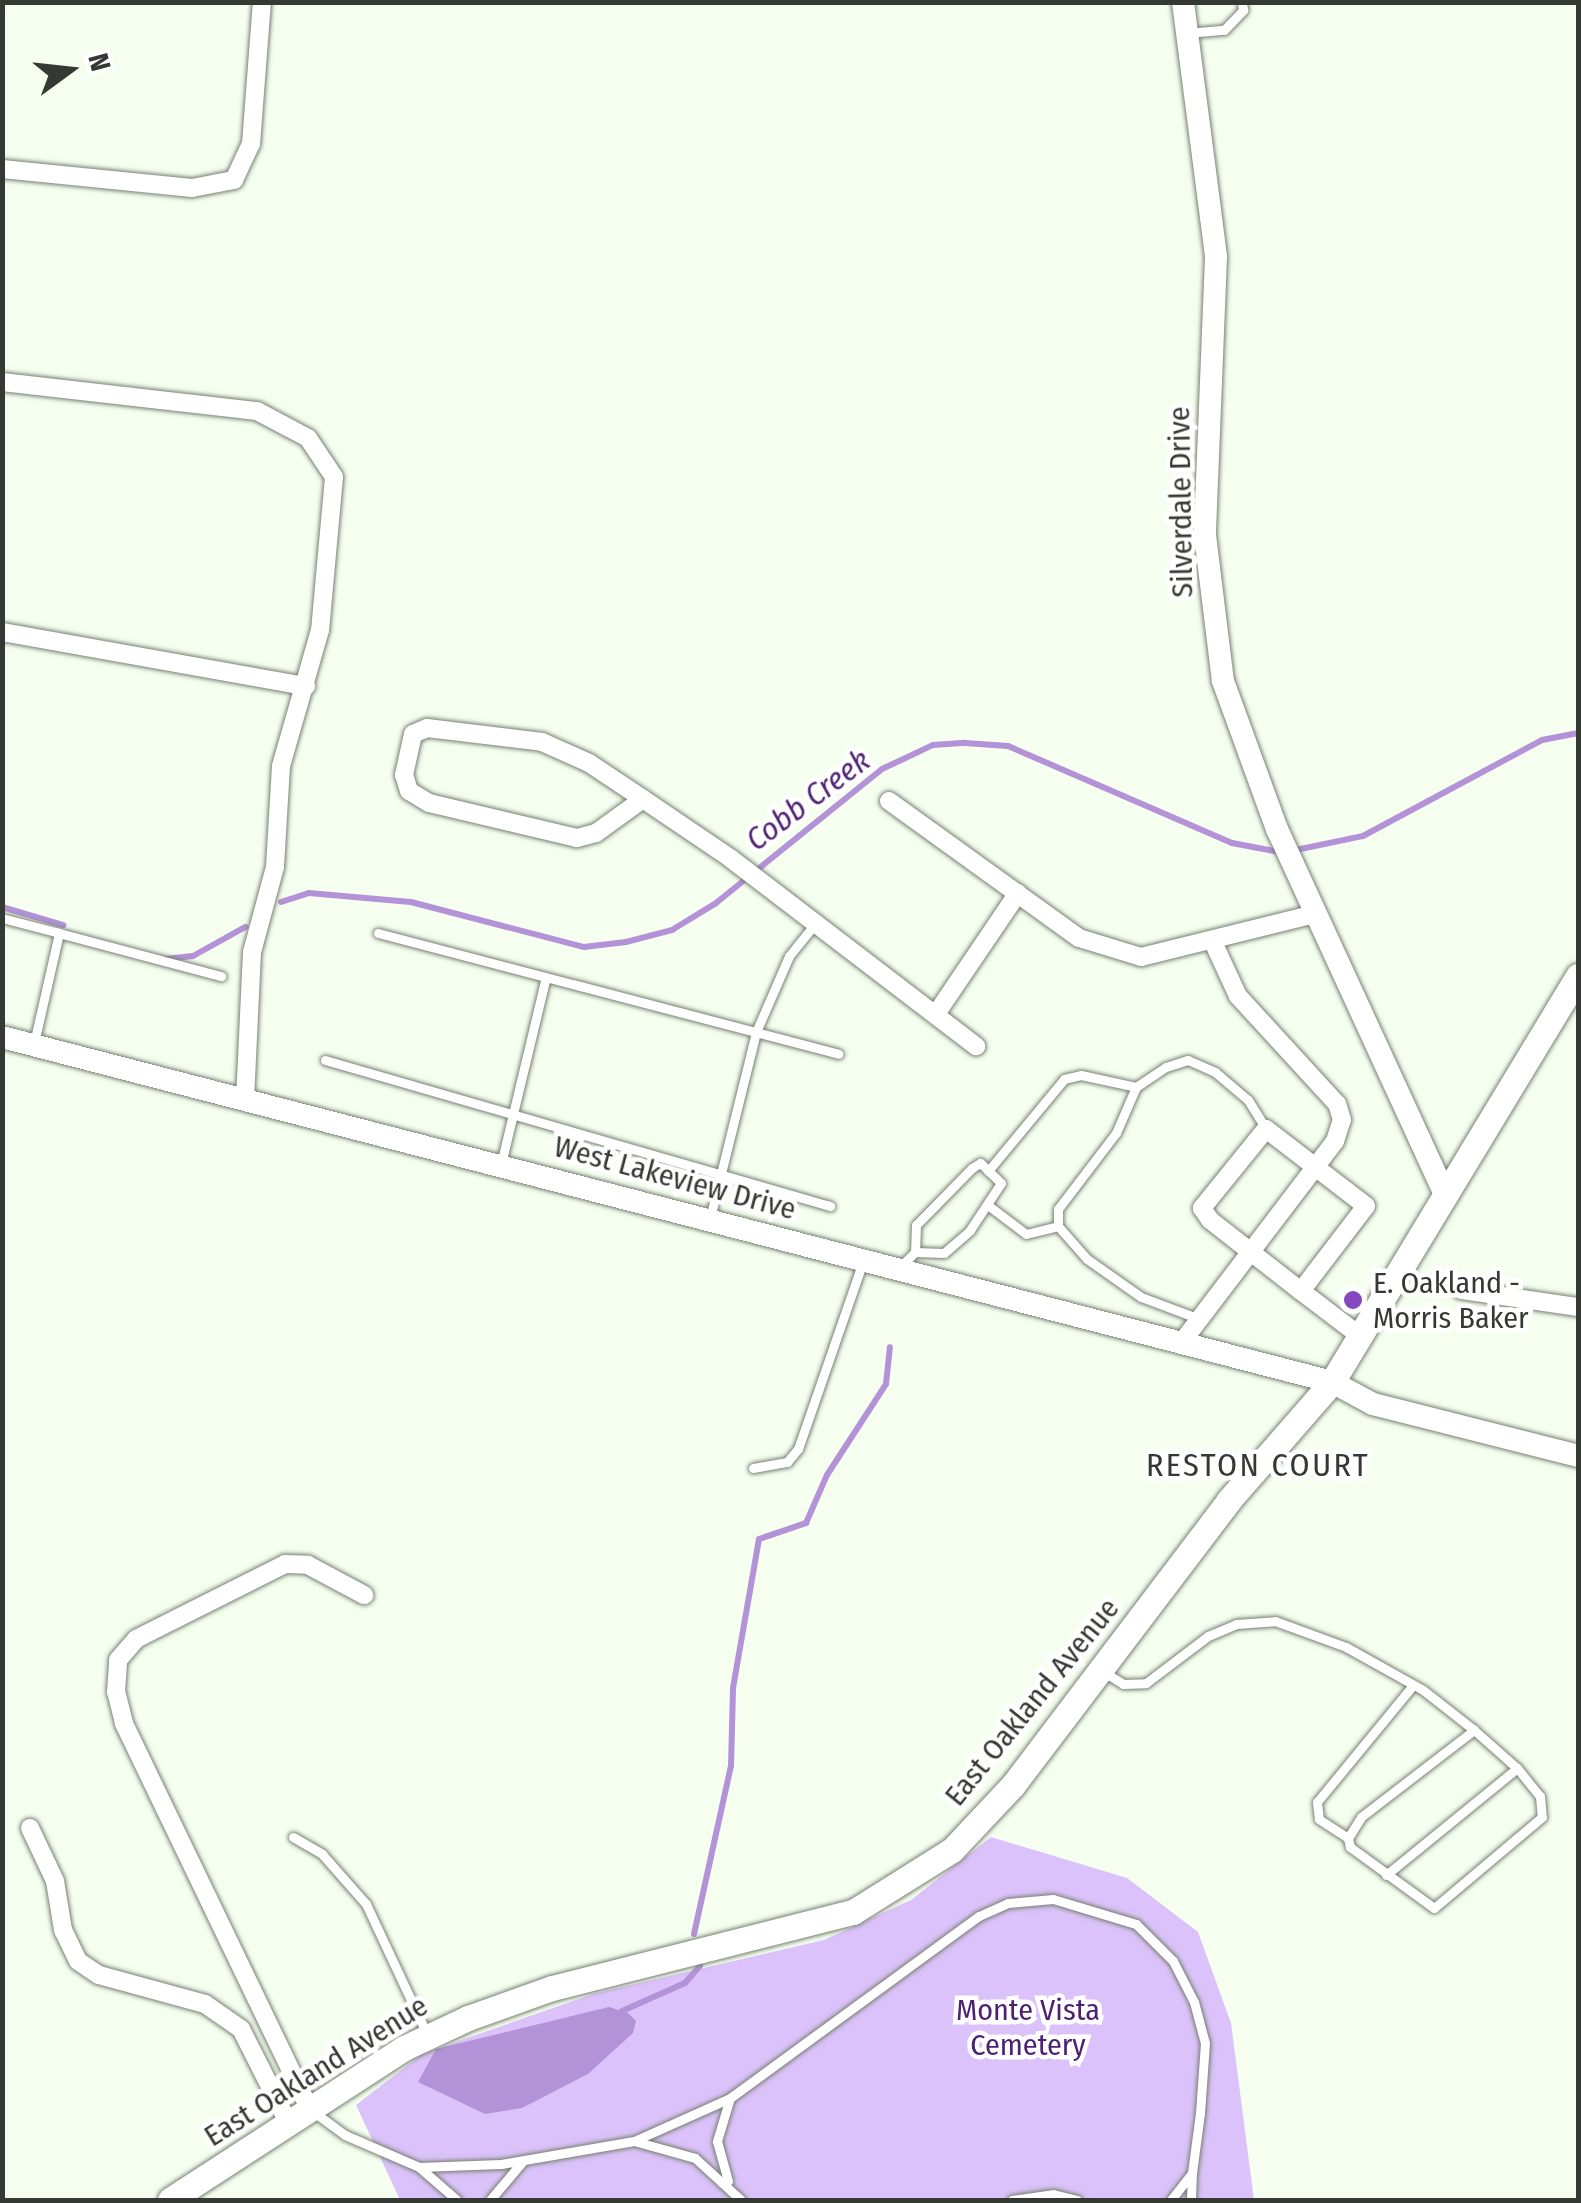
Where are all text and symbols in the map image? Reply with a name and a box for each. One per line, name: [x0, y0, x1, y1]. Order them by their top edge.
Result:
north arrow: [20, 20, 120, 120]
text: N: [81, 50, 118, 74]
street label: Silverdale Drive: [1161, 406, 1201, 598]
water label: Cobb Creek: [738, 741, 878, 859]
street label: West Lakeview Drive: [550, 1128, 800, 1228]
place label: E. Oakland - Morris Baker: [1373, 1265, 1529, 1336]
marker: E. Oakland - Morris Baker: [1342, 1289, 1364, 1311]
district label: RESTON COURT: [1146, 1446, 1370, 1484]
street label: East Oakland Avenue: [937, 1591, 1127, 1813]
street label: East Oakland Avenue: [198, 1988, 434, 2154]
park label: Monte Vista Cemetery: [956, 1992, 1100, 2062]

